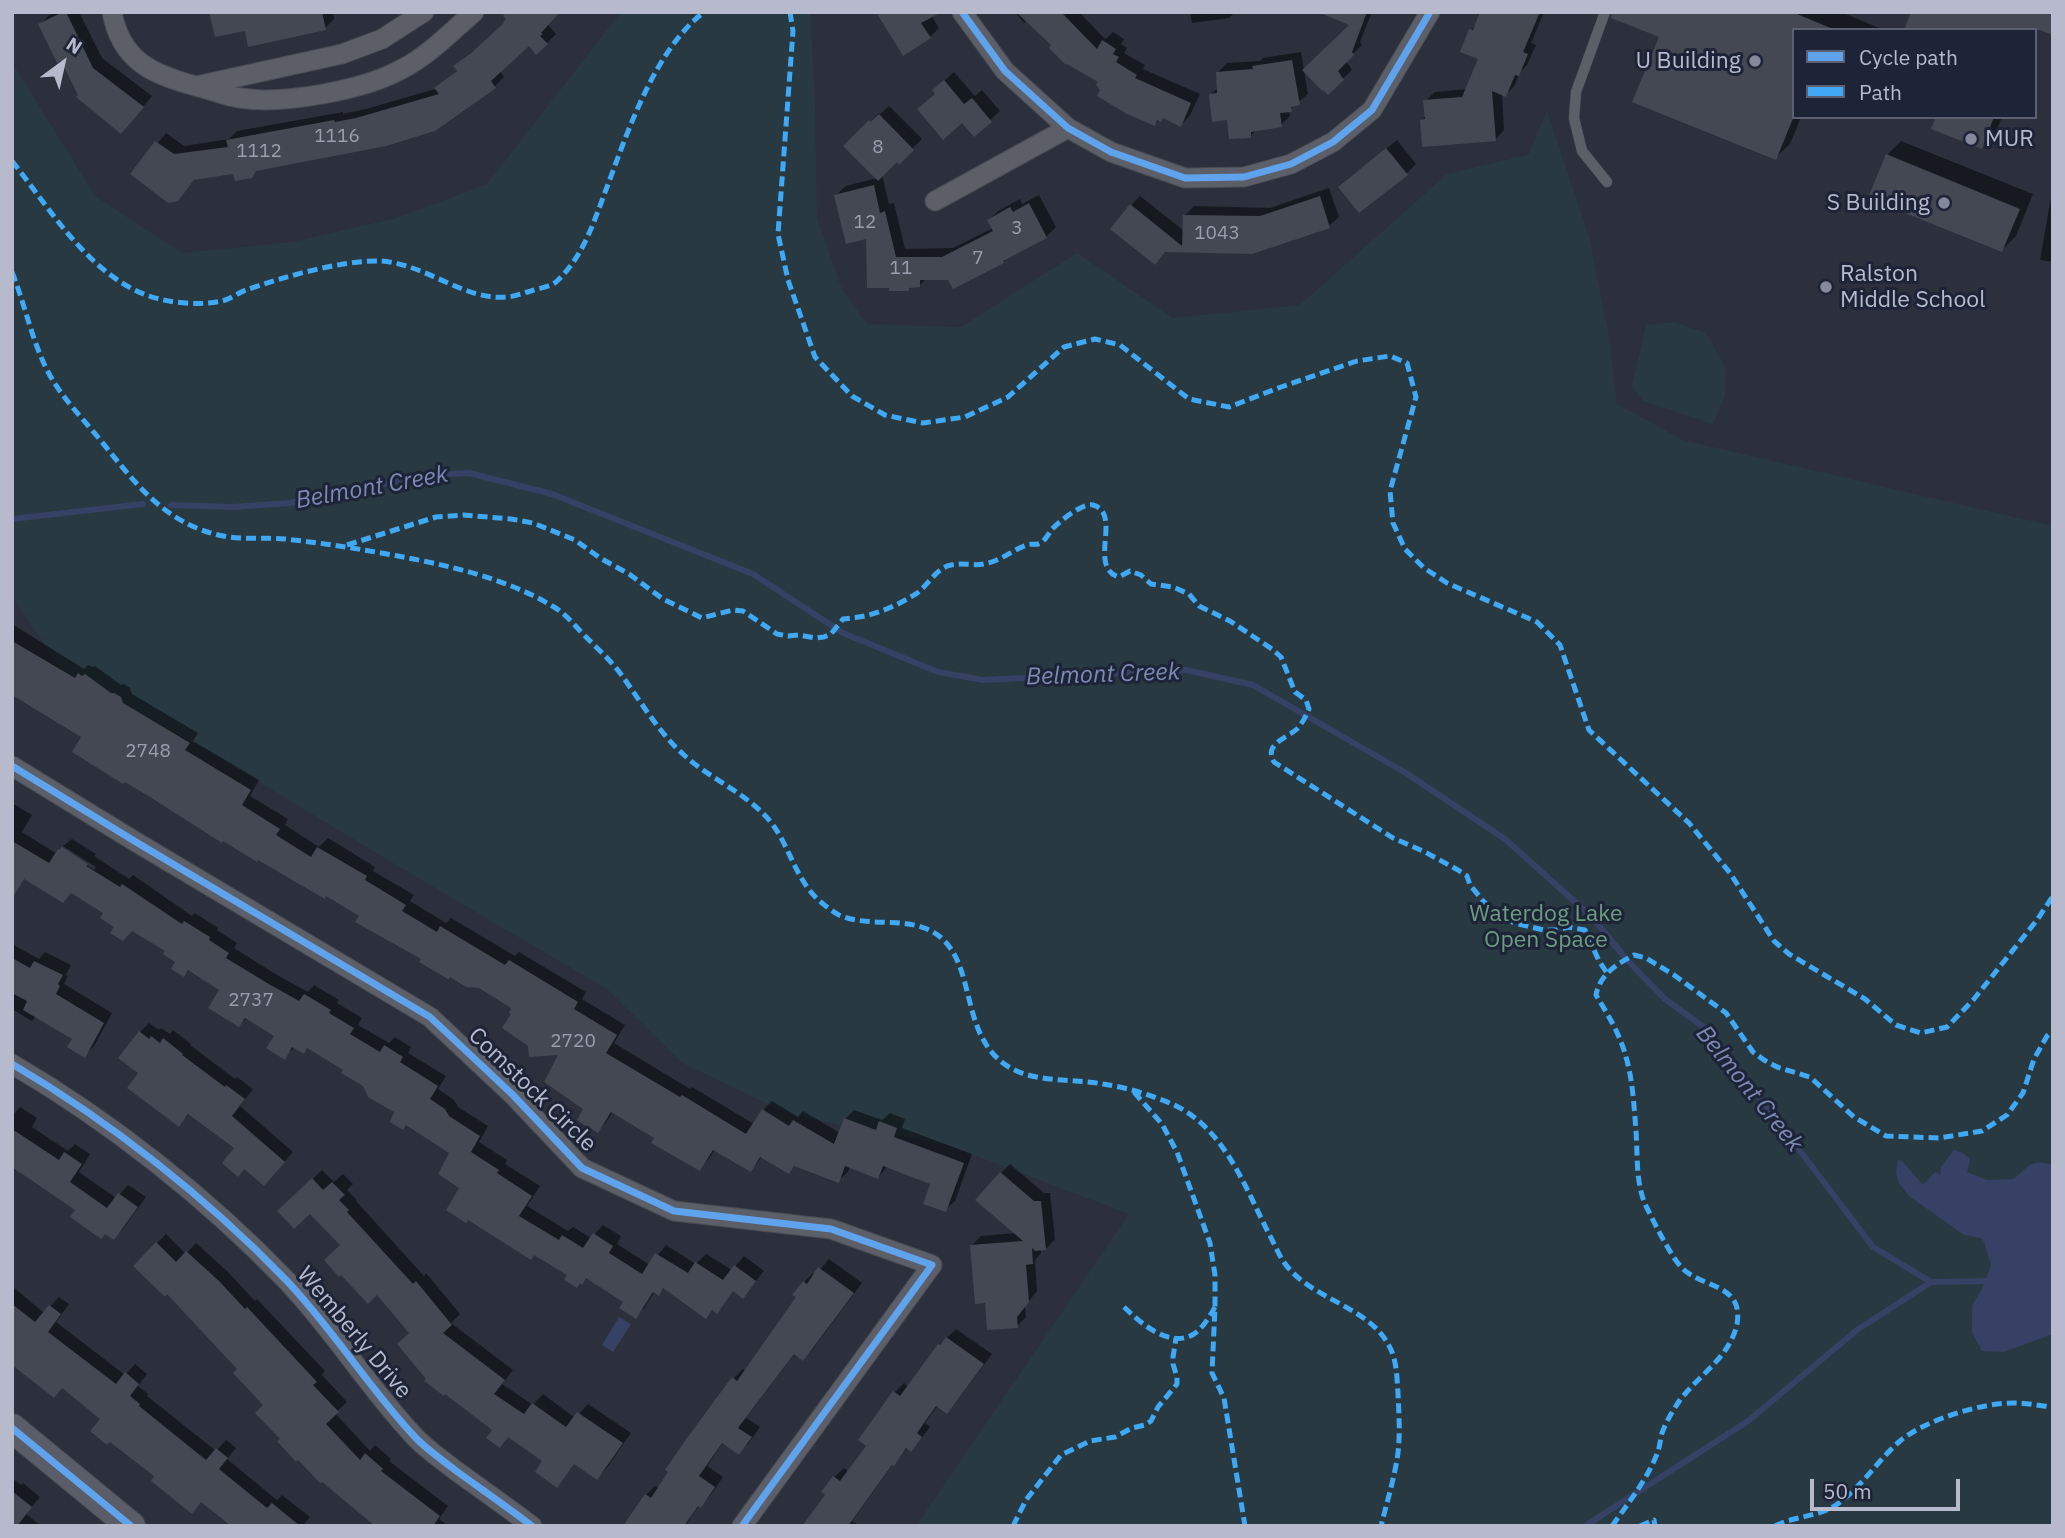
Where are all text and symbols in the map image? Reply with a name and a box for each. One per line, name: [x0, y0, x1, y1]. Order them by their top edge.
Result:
north arrow: [28, 28, 98, 98]
legend: [1792, 28, 2037, 119]
text: N: [62, 32, 87, 59]
text: Cycle path: [1859, 43, 1958, 71]
place label: U Building: [1636, 47, 1741, 75]
marker: U Building: [1747, 53, 1763, 69]
text: Path: [1859, 78, 1902, 106]
place label: MUR: [1985, 125, 2034, 153]
house number: 1116: [314, 126, 360, 148]
marker: MUR: [1963, 131, 1979, 147]
house number: 8: [872, 137, 884, 159]
house number: 1112: [236, 141, 282, 163]
place label: S Building: [1827, 189, 1930, 217]
marker: S Building: [1936, 195, 1952, 211]
house number: 12: [854, 212, 876, 234]
house number: 3: [1011, 218, 1023, 240]
house number: 1043: [1194, 223, 1240, 245]
house number: 7: [972, 248, 984, 270]
house number: 11: [890, 258, 912, 280]
place label: Ralston Middle School: [1840, 260, 1985, 314]
marker: Ralston Middle School: [1818, 279, 1834, 295]
water label: Belmont Creek: [294, 460, 450, 516]
water label: Belmont Creek: [1026, 658, 1180, 692]
house number: 2748: [125, 741, 171, 763]
park label: Waterdog Lake Open Space: [1469, 900, 1623, 954]
house number: 2737: [228, 990, 274, 1012]
water label: Belmont Creek: [1689, 1020, 1809, 1158]
street label: Comstock Circle: [462, 1022, 602, 1158]
house number: 2720: [550, 1031, 596, 1053]
street label: Wemberly Drive: [291, 1261, 417, 1405]
scale bar: [1813, 1464, 1964, 1508]
text: 50 m: [1823, 1477, 1872, 1505]

